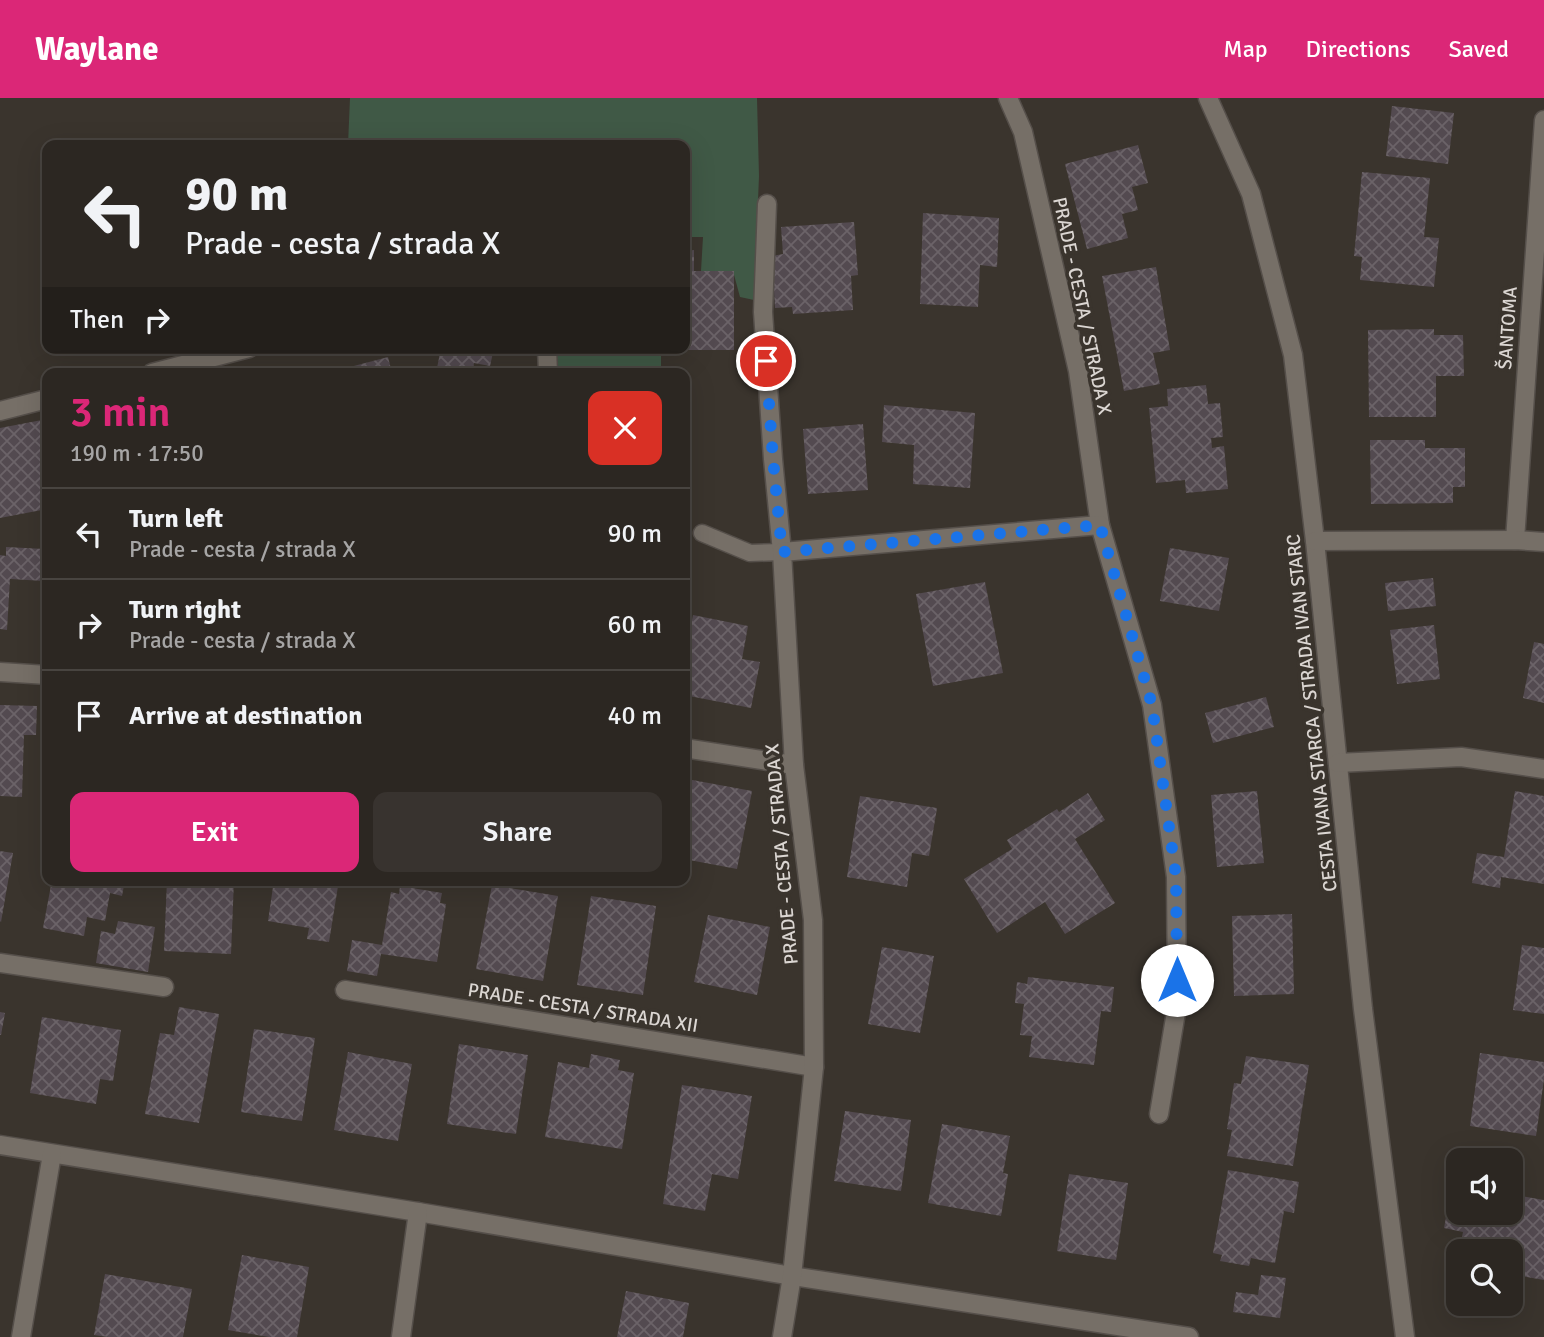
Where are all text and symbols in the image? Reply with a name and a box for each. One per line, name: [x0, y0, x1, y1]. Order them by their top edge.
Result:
text: Waylane: [35, 29, 159, 70]
text: Map: [1223, 34, 1268, 64]
text: Directions: [1306, 34, 1411, 64]
text: Saved: [1449, 34, 1509, 64]
text: 90 m: [185, 164, 288, 224]
icon: left: [70, 168, 161, 259]
street label: PRADE - CESTA / STRADA X: [1047, 195, 1117, 417]
text: Prade - cesta / strada X: [185, 224, 500, 263]
street label: ŠANTOMA: [1492, 285, 1523, 370]
icon: right: [138, 301, 176, 339]
text: Then: [70, 304, 124, 336]
pin: [736, 331, 796, 391]
icon: arrive: [747, 342, 785, 380]
text: 3 min: [70, 387, 171, 438]
button: close: [588, 391, 662, 465]
text: 190 m · 17:50: [70, 439, 204, 468]
text: Turn left: [129, 503, 223, 535]
icon: left: [70, 515, 108, 553]
text: 90 m: [607, 518, 662, 550]
street label: CESTA IVANA STARCA / STRADA IVAN STARC: [1281, 533, 1343, 893]
text: Prade - cesta / strada X: [129, 535, 356, 564]
text: Turn right: [129, 594, 241, 626]
icon: right: [70, 606, 108, 644]
text: 60 m: [607, 609, 662, 641]
text: Prade - cesta / strada X: [129, 626, 356, 655]
icon: arrive: [70, 697, 108, 735]
text: Arrive at destination: [129, 700, 362, 732]
text: 40 m: [607, 700, 662, 732]
street label: PRADE - CESTA / STRADA X: [760, 742, 804, 966]
button: Exit: [70, 792, 359, 872]
button: Share: [373, 792, 662, 872]
position arrow: [1140, 943, 1214, 1017]
street label: PRADE - CESTA / STRADA XII: [466, 978, 700, 1038]
map controls: [1446, 1148, 1523, 1316]
button: sound: [1446, 1148, 1523, 1225]
button: search: [1446, 1239, 1523, 1316]

